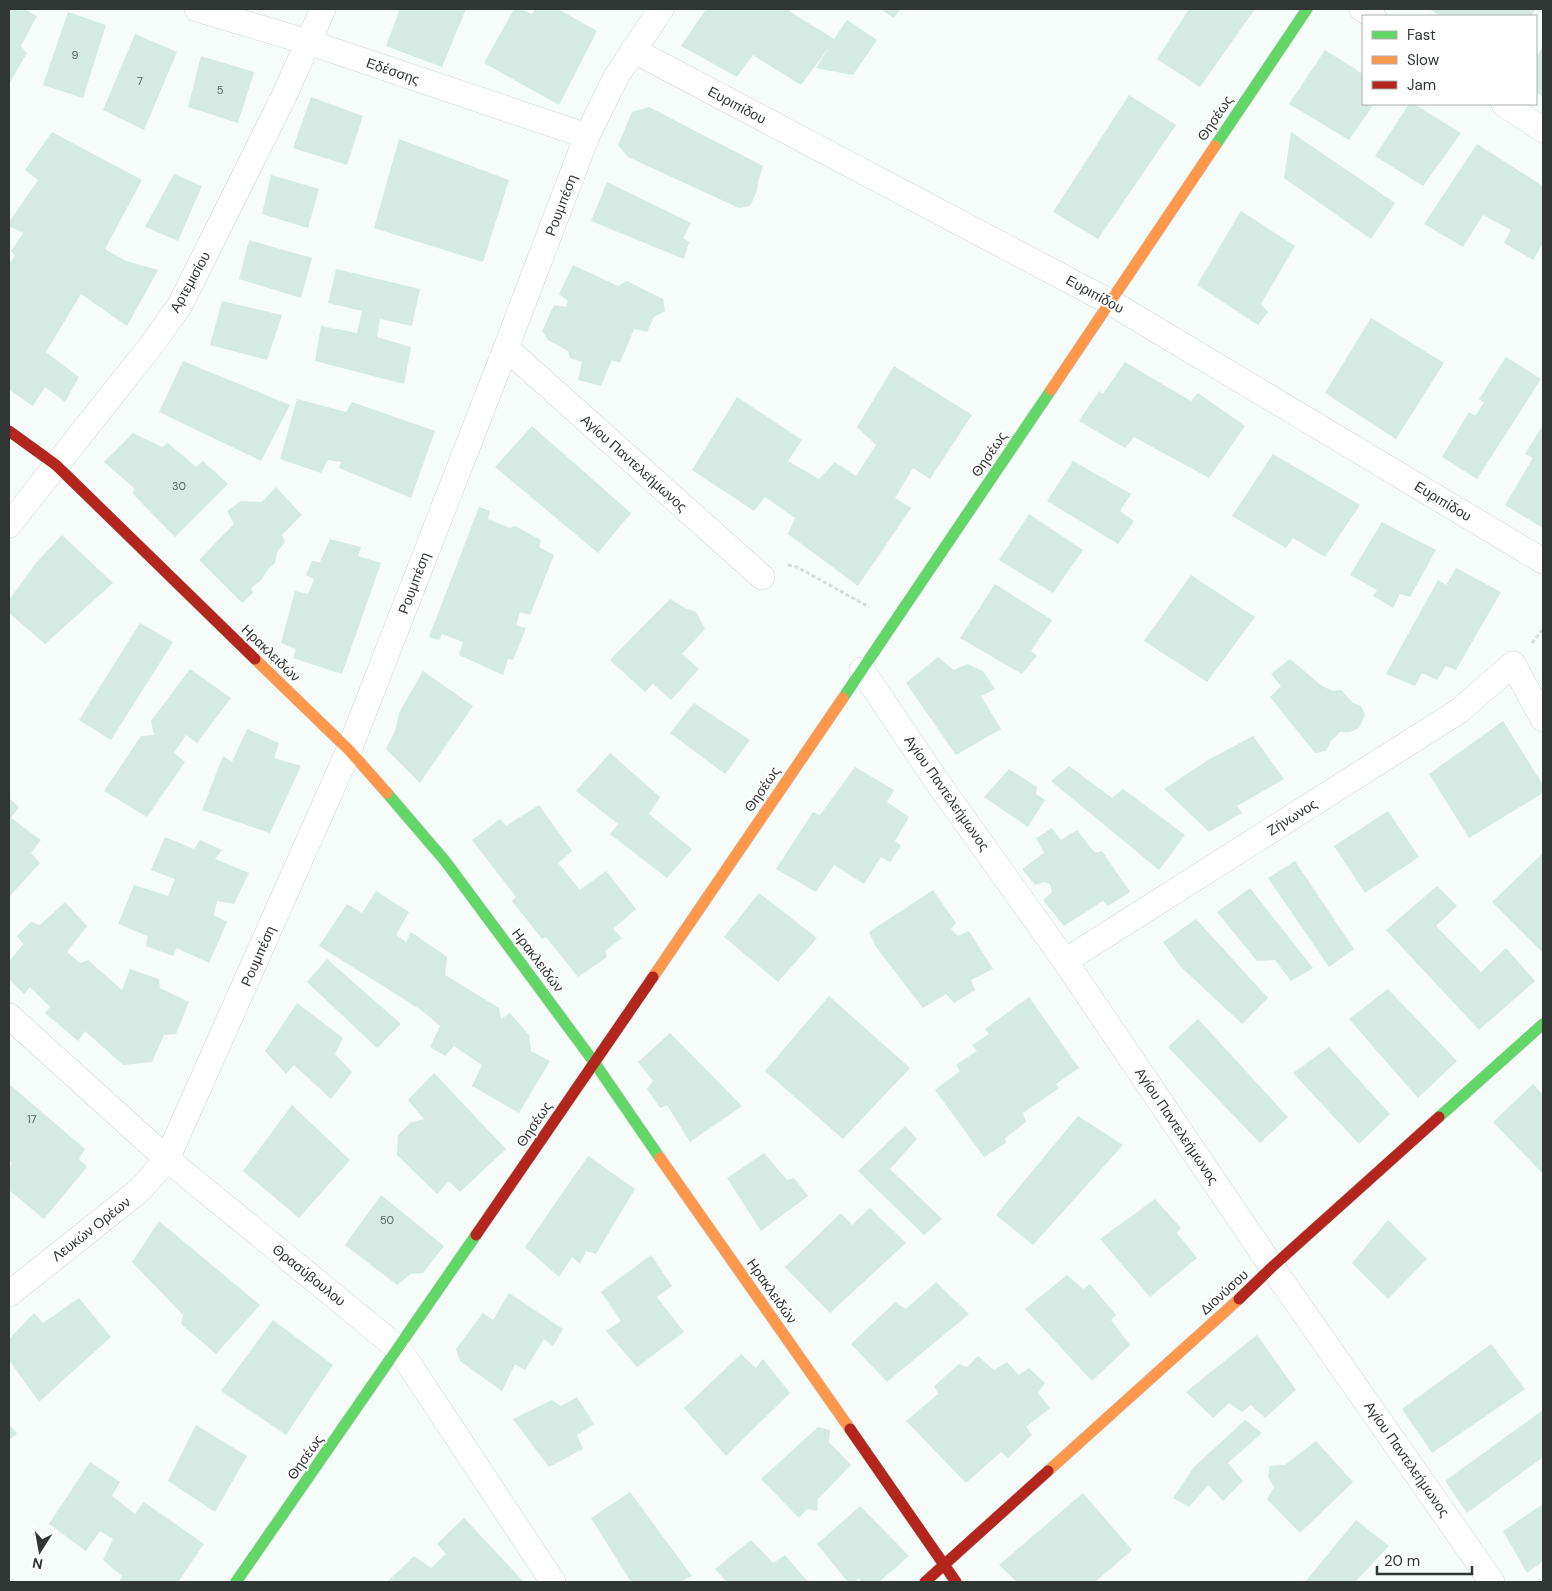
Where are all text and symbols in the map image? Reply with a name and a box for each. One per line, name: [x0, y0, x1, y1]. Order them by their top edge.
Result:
legend: [1362, 15, 1537, 105]
text: Fast: [1407, 25, 1436, 45]
house number: 9: [72, 48, 79, 62]
text: Slow: [1407, 50, 1440, 70]
street label: Εδέσσης: [364, 54, 422, 89]
house number: 7: [137, 74, 143, 88]
text: Jam: [1407, 75, 1436, 95]
street label: Ευριπίδου: [705, 82, 769, 128]
house number: 5: [217, 83, 224, 97]
street label: Θησέως: [1193, 92, 1237, 144]
street label: Ρουμπέση: [541, 172, 581, 238]
street label: Αρτεμισίου: [166, 248, 214, 316]
street label: Ευριπίδου: [1063, 271, 1127, 317]
street label: Αγίου Παντελεήμωνος: [577, 411, 691, 516]
street label: Θησέως: [967, 428, 1011, 480]
street label: Ευριπίδου: [1411, 477, 1475, 525]
house number: 30: [172, 479, 186, 493]
street label: Ρουμπέση: [394, 550, 434, 616]
street label: Ηρακλειδών: [238, 620, 304, 686]
street label: Αγίου Παντελεήμωνος: [900, 732, 994, 854]
street label: Θησέως: [740, 763, 784, 815]
street label: Ζήνωνος: [1264, 794, 1321, 839]
street label: Ρουμπέση: [237, 923, 279, 989]
street label: Ηρακλειδών: [508, 925, 568, 995]
street label: Αγίου Παντελεήμωνος: [1131, 1064, 1223, 1188]
street label: Θησέως: [512, 1098, 556, 1150]
house number: 17: [27, 1112, 37, 1126]
street label: Λευκών Ορέων: [48, 1193, 134, 1265]
house number: 50: [380, 1213, 394, 1227]
street label: Θρασύβουλου: [269, 1240, 349, 1310]
street label: Ηρακλειδών: [743, 1255, 801, 1327]
street label: Διονύσου: [1196, 1266, 1252, 1318]
street label: Αγίου Παντελεήμωνος: [1360, 1398, 1454, 1520]
street label: Θησέως: [283, 1431, 327, 1483]
north arrow: [15, 1526, 65, 1576]
scale bar: [1377, 1544, 1472, 1576]
text: 20 m: [1384, 1551, 1420, 1571]
text: N: [31, 1554, 44, 1574]

